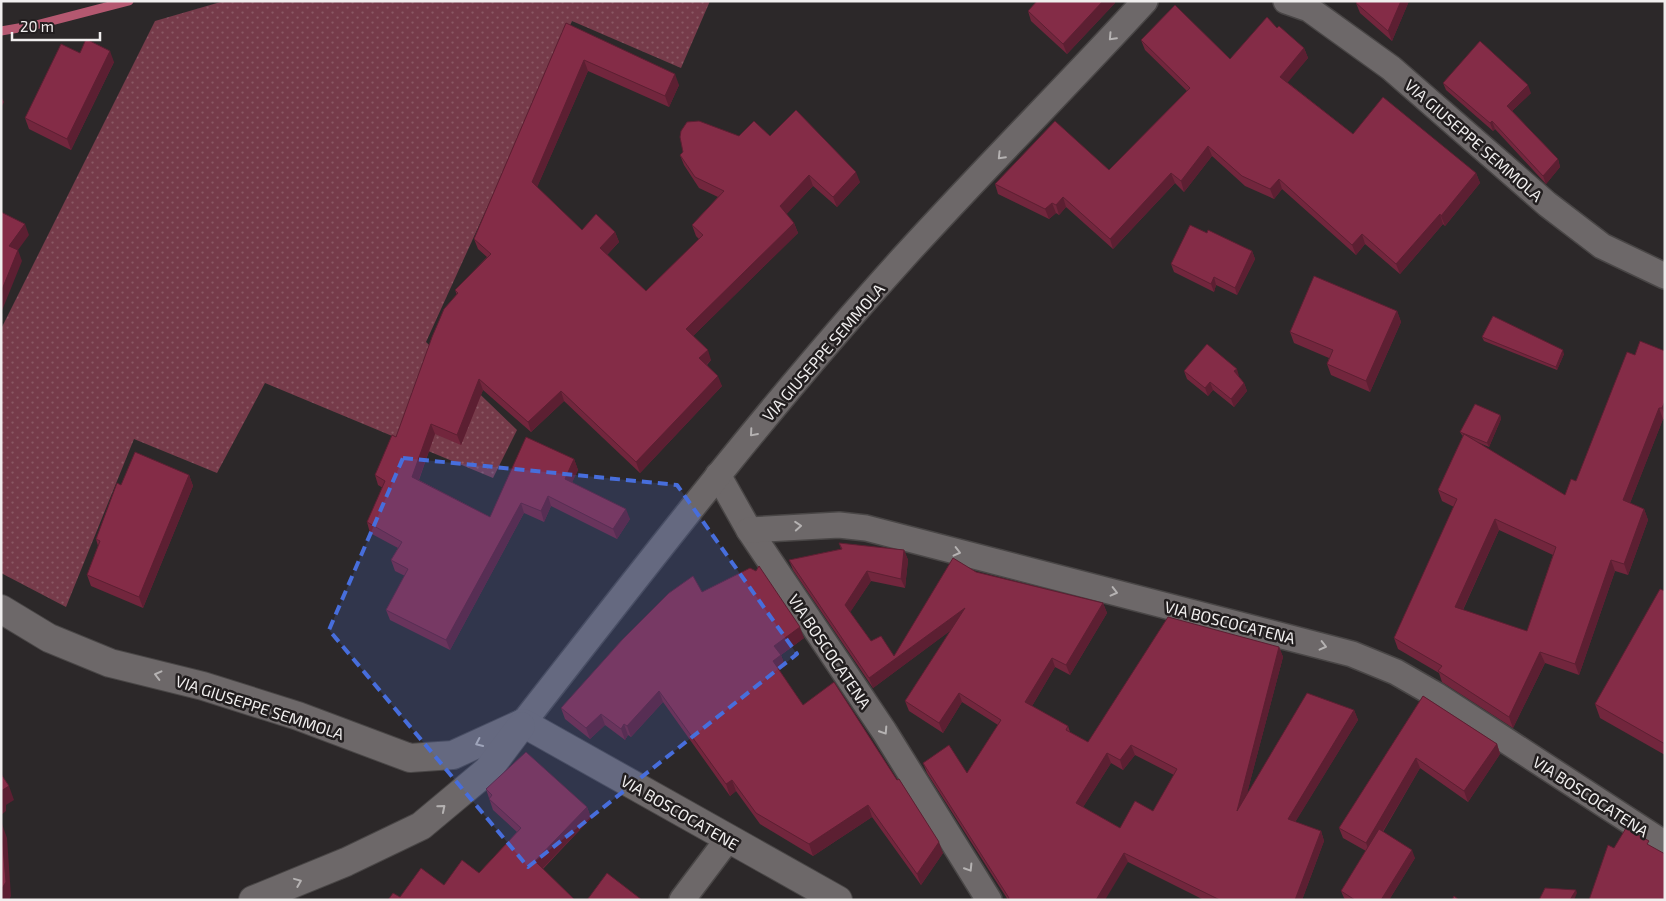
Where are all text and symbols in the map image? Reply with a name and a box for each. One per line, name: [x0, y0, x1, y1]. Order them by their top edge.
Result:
scale bar: [12, 10, 100, 42]
text: 20 m: [20, 17, 54, 35]
one-way arrow: [1109, 32, 1118, 41]
street label: VIA GIUSEPPE SEMMOLA: [1401, 75, 1547, 205]
one-way arrow: [998, 150, 1007, 159]
street label: VIA GIUSEPPE SEMMOLA: [758, 279, 888, 425]
one-way arrow: [750, 428, 759, 437]
one-way arrow: [794, 521, 802, 532]
one-way arrow: [953, 546, 961, 556]
one-way arrow: [1110, 586, 1119, 597]
street label: VIA BOSCOCATENA: [785, 590, 875, 712]
street label: VIA BOSCOCATENA: [1163, 597, 1297, 647]
one-way arrow: [1318, 640, 1327, 651]
one-way arrow: [154, 670, 162, 680]
street label: VIA GIUSEPPE SEMMOLA: [173, 671, 347, 743]
one-way arrow: [877, 725, 887, 734]
one-way arrow: [475, 737, 484, 748]
street label: VIA BOSCOCATENA: [1530, 752, 1652, 840]
street label: VIA BOSCOCATENE: [618, 771, 742, 853]
one-way arrow: [436, 806, 445, 814]
one-way arrow: [963, 863, 973, 872]
one-way arrow: [293, 877, 302, 888]

